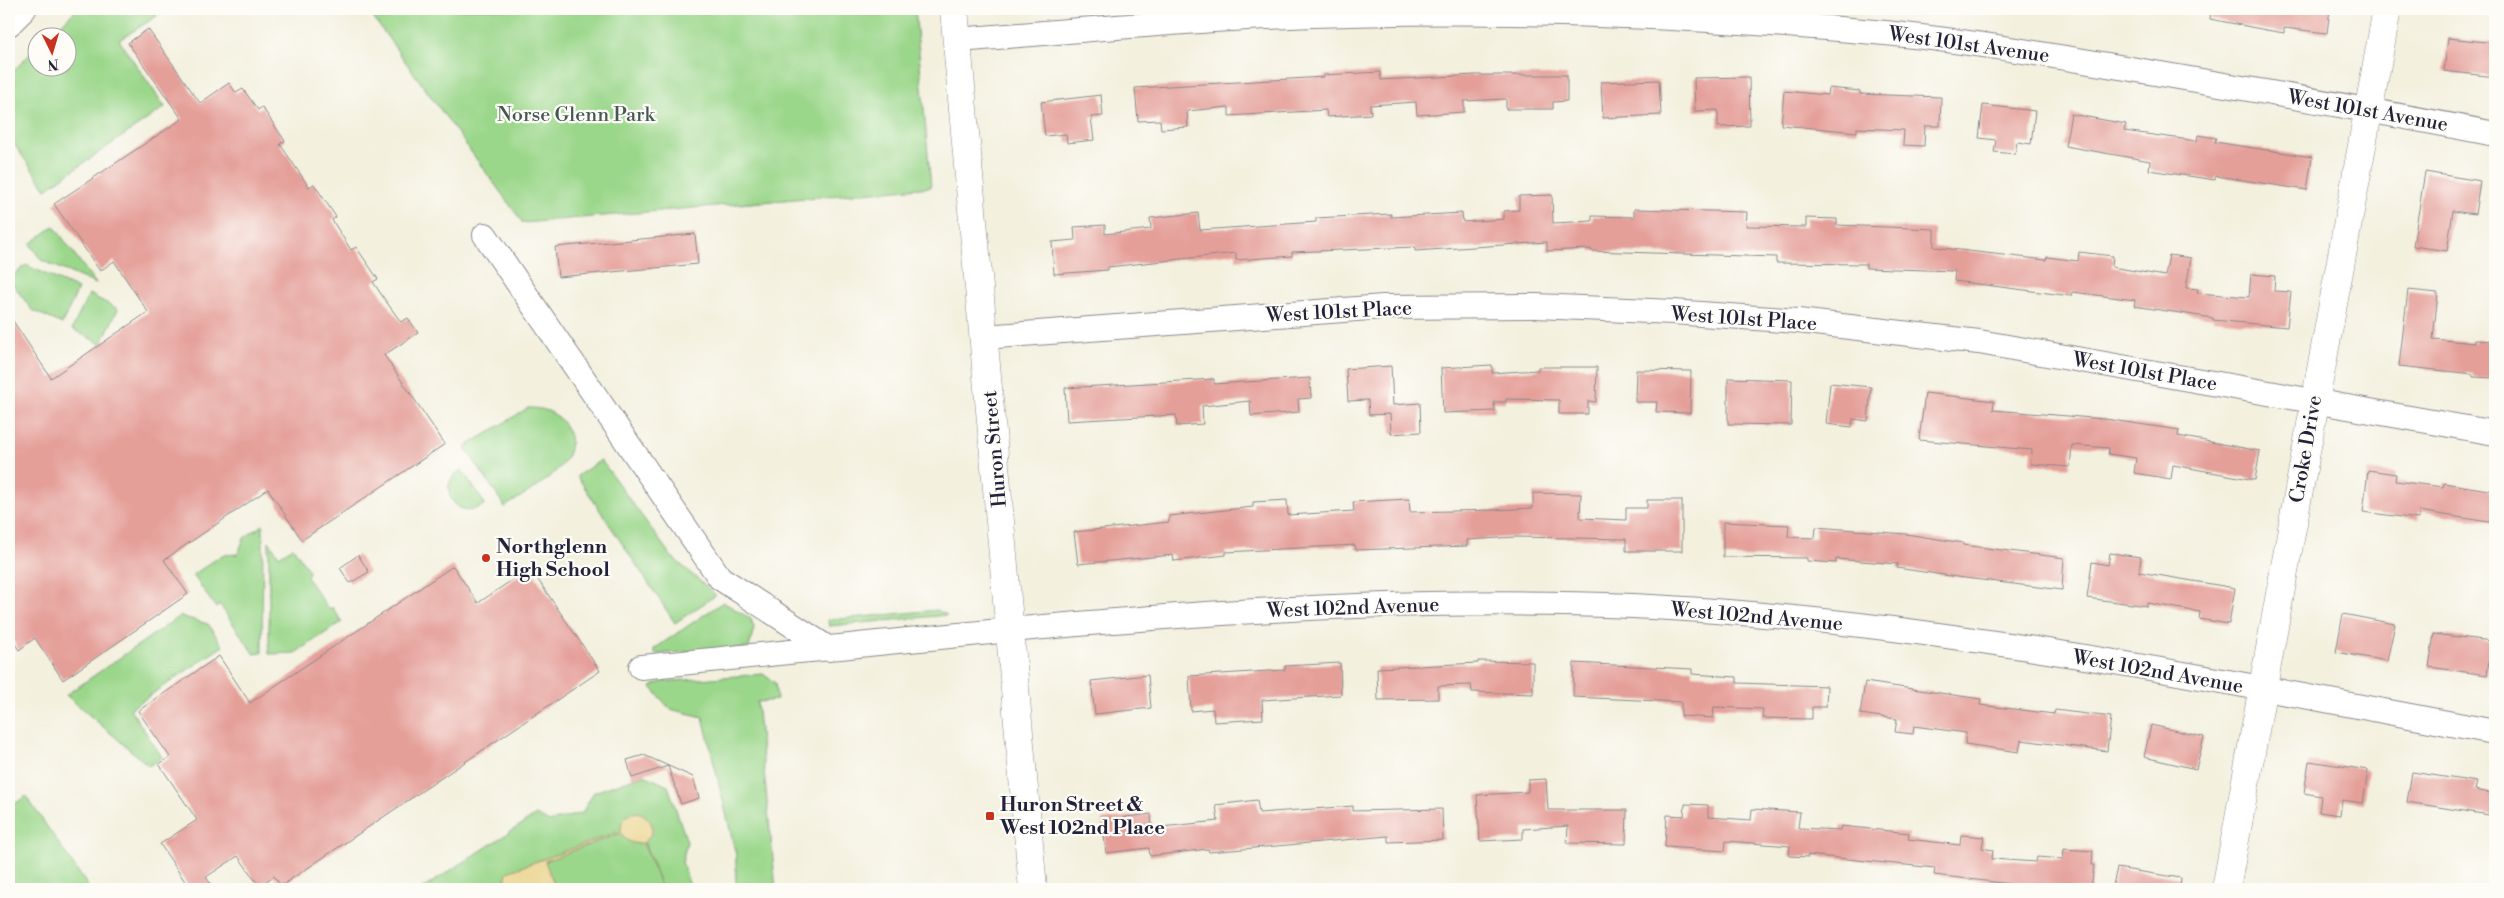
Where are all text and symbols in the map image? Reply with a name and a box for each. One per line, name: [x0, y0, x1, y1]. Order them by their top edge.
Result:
street label: West 101st Avenue: [1886, 22, 2051, 69]
north arrow: [28, 28, 78, 78]
text: N: [47, 55, 59, 73]
street label: West 101st Avenue: [2285, 85, 2450, 138]
park label: Norse Glenn Park: [497, 103, 656, 128]
street label: West 101st Place: [1264, 296, 1413, 329]
street label: West 101st Place: [1669, 302, 1818, 337]
street label: West 101st Place: [2070, 347, 2219, 397]
street label: Huron Street: [978, 389, 1013, 508]
street label: Croke Drive: [2285, 394, 2328, 505]
place label: Northglenn High School: [496, 535, 610, 583]
marker: Northglenn High School: [480, 552, 492, 564]
street label: West 102nd Avenue: [1265, 593, 1440, 624]
street label: West 102nd Avenue: [1669, 597, 1844, 637]
street label: West 102nd Avenue: [2070, 645, 2245, 700]
place label: Huron Street & West 102nd Place: [999, 793, 1165, 841]
marker: Huron Street & West 102nd Place: [984, 810, 996, 822]

